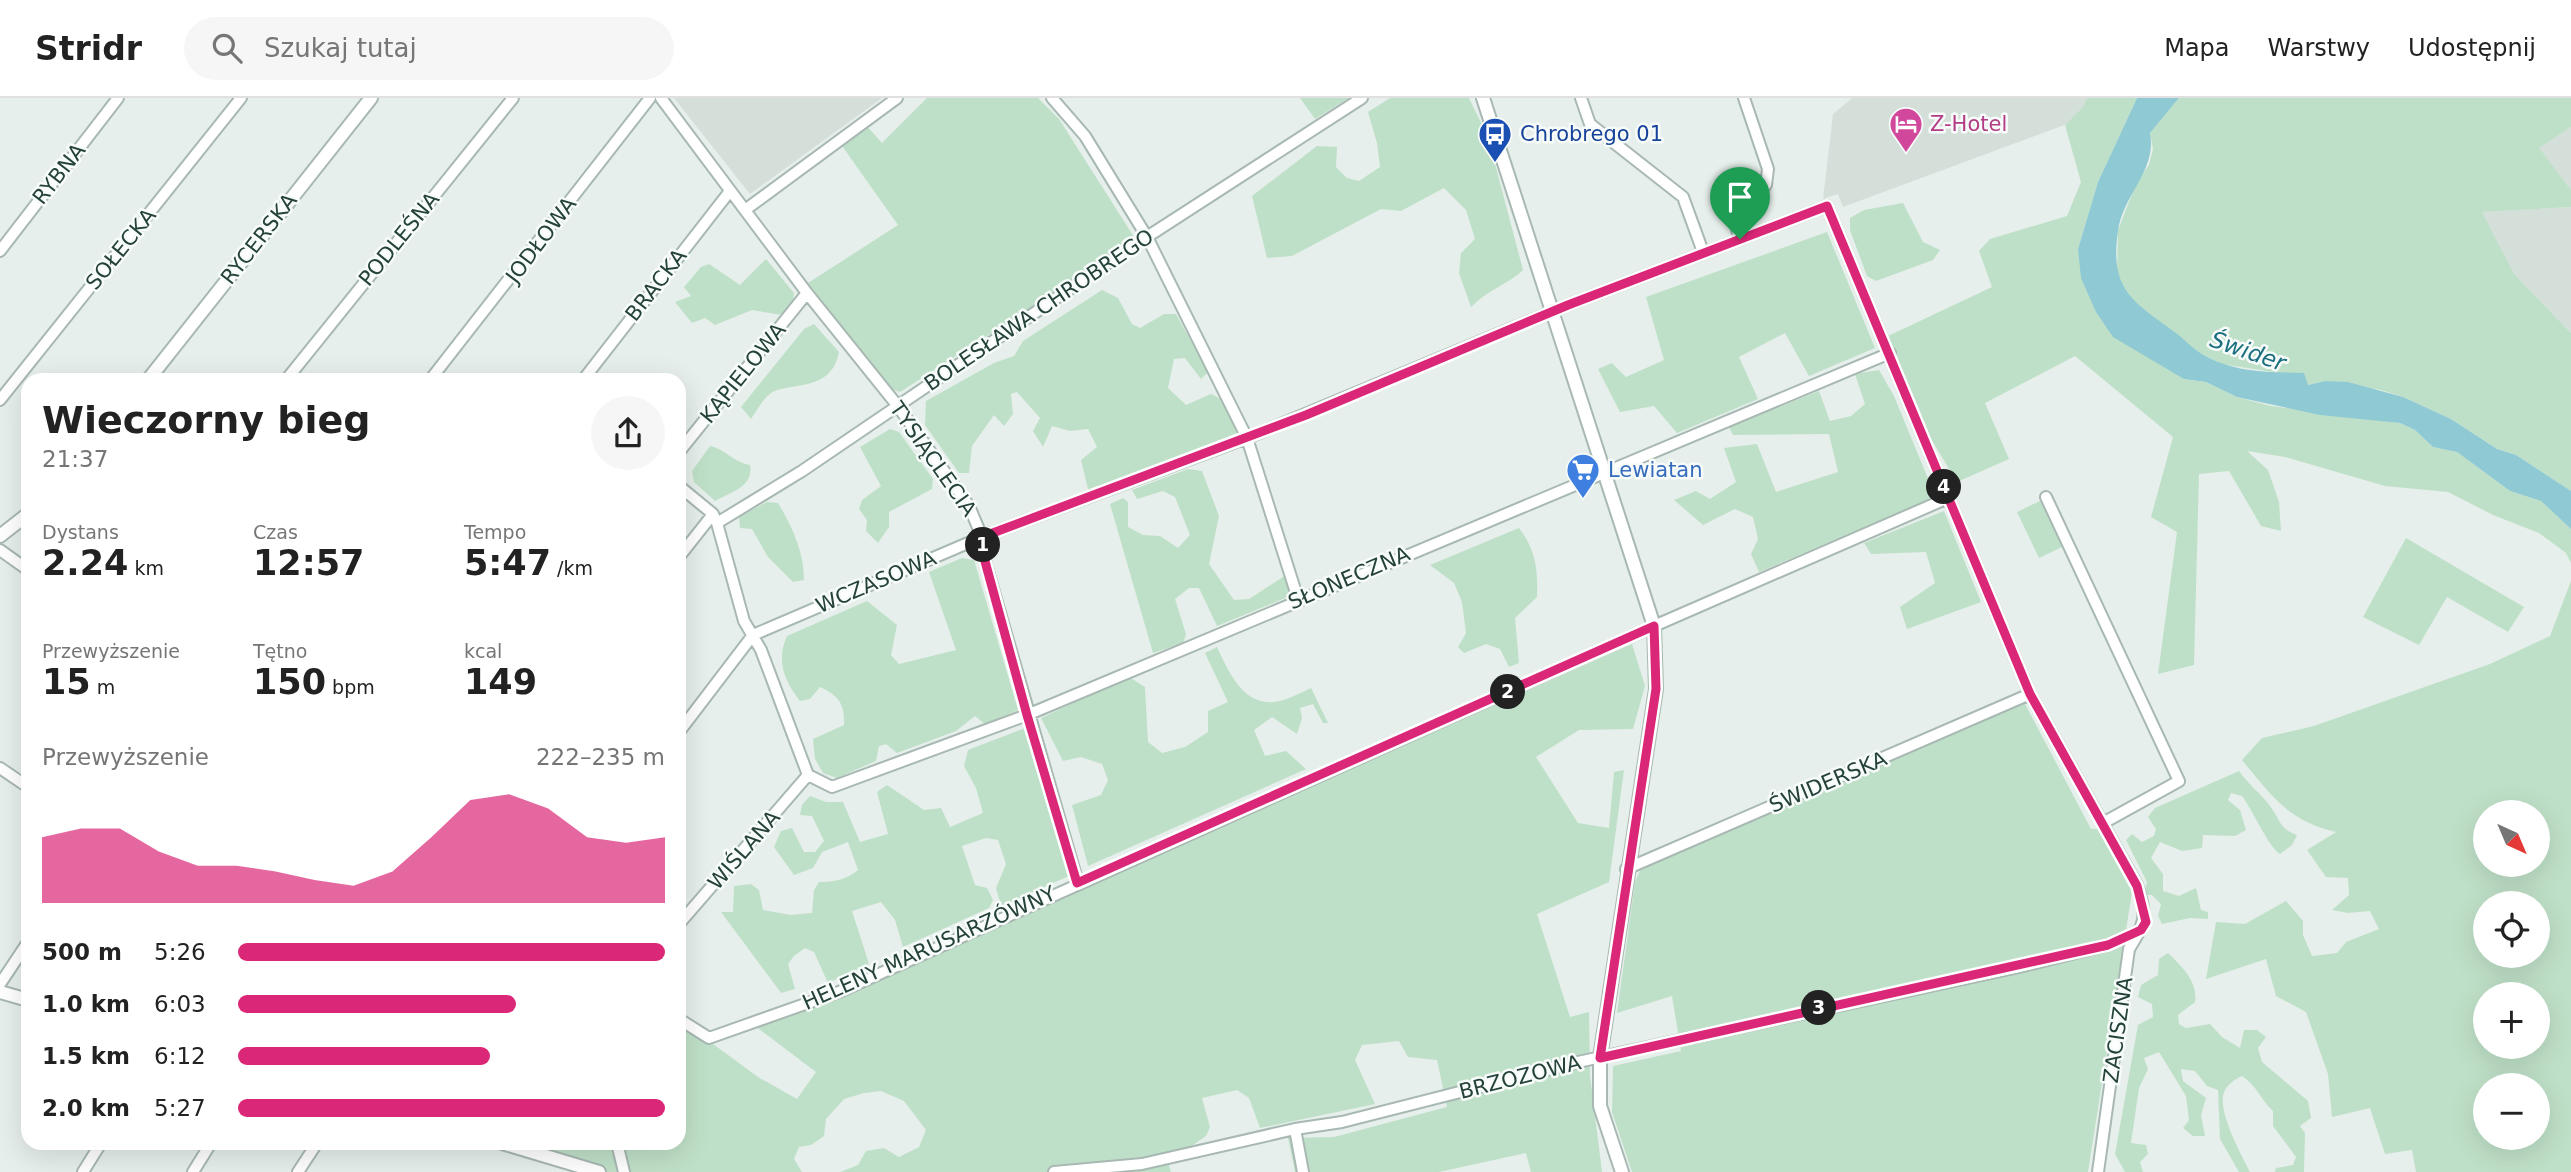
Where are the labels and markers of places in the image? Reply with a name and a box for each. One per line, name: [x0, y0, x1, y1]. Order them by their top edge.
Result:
hotel icon: Z-Hotel: [1887, 105, 1925, 154]
place label: Z-Hotel: [1930, 112, 2007, 136]
bus stop icon: Chrobrego 01: [1476, 115, 1514, 164]
place label: Chrobrego 01: [1520, 122, 1663, 146]
pin: [1710, 167, 1770, 239]
supermarket icon: Lewiatan: [1564, 451, 1602, 500]
place label: Lewiatan: [1608, 458, 1703, 482]
pin: 4: [1926, 470, 1962, 504]
pin: 1: [965, 528, 1000, 562]
pin: 2: [1490, 674, 1526, 710]
pin: 3: [1801, 990, 1836, 1026]

